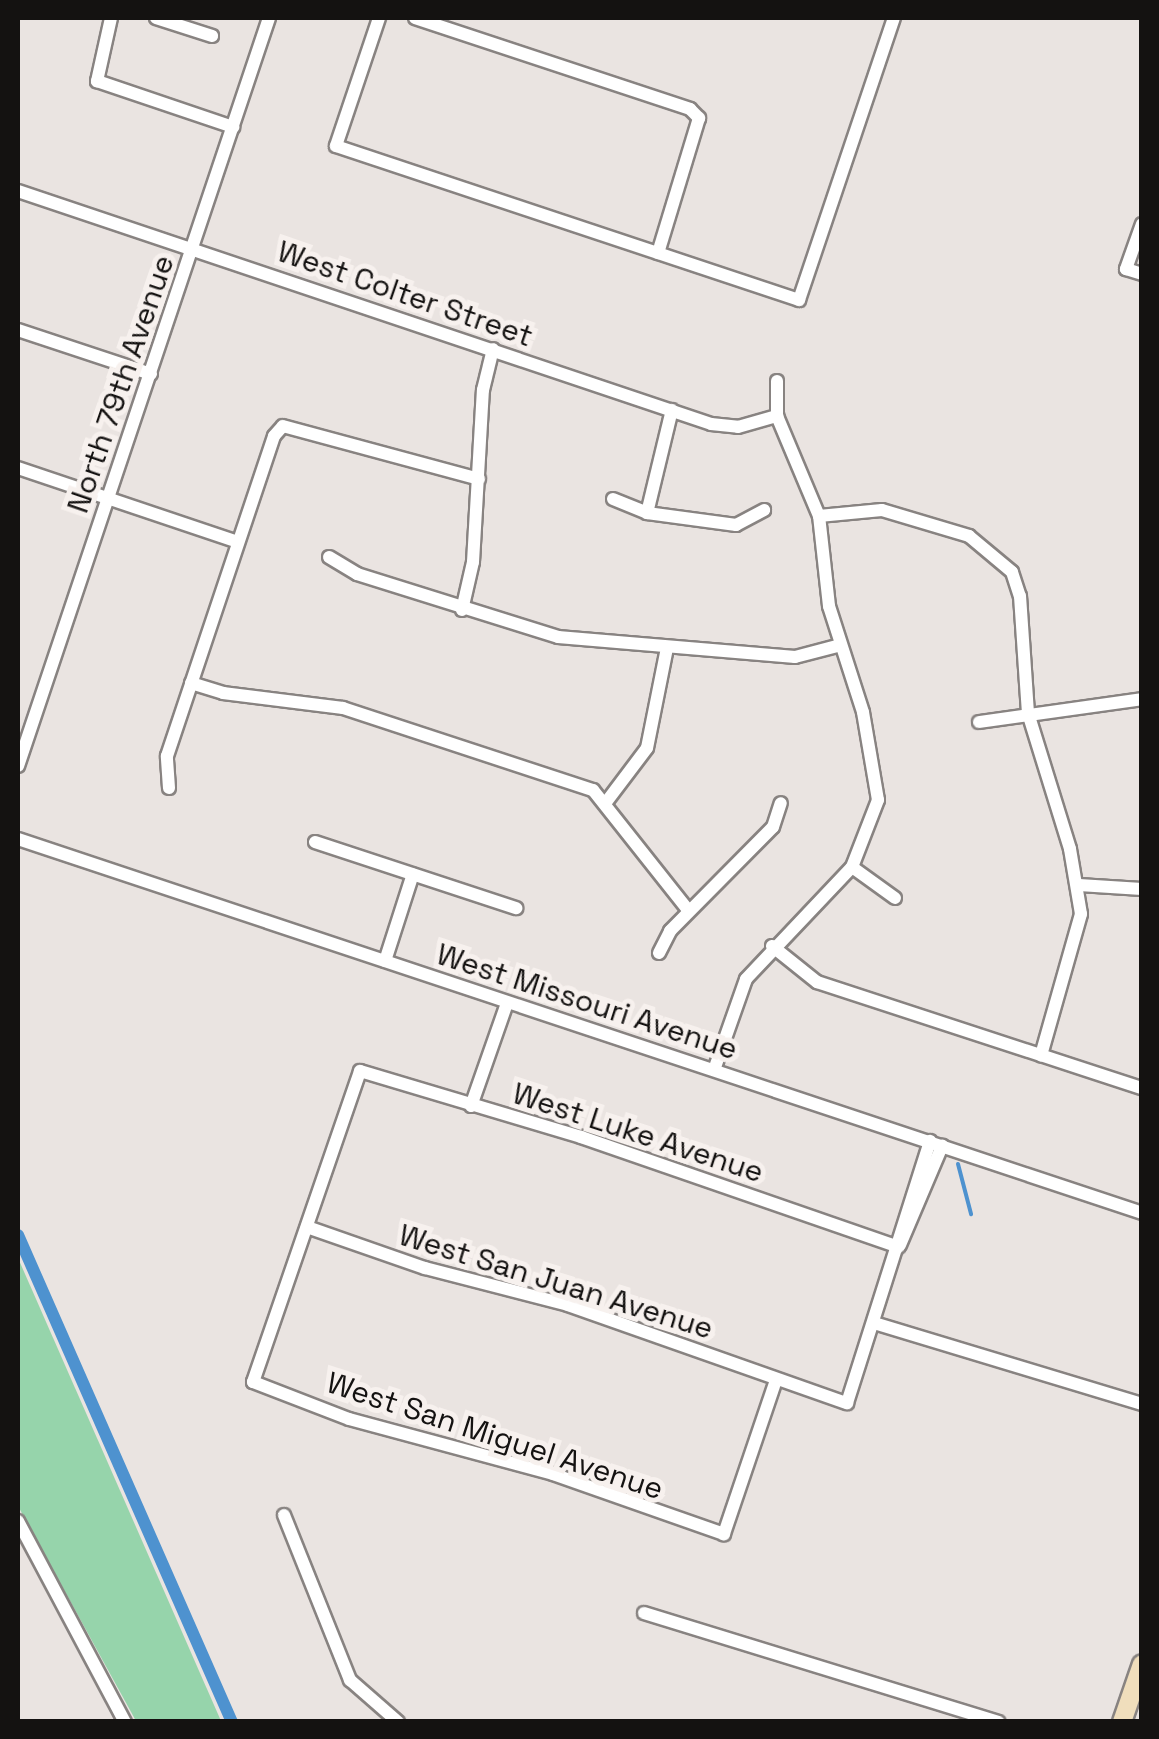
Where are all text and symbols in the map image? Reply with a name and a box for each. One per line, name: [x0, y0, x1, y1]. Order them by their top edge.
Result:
street label: West Colter Street: [273, 233, 537, 355]
street label: North 79th Avenue: [60, 250, 182, 518]
street label: West Missouri Avenue: [432, 936, 742, 1068]
street label: West Luke Avenue: [508, 1075, 768, 1191]
street label: West San Juan Avenue: [394, 1217, 718, 1347]
street label: West San Miguel Avenue: [322, 1364, 668, 1508]

